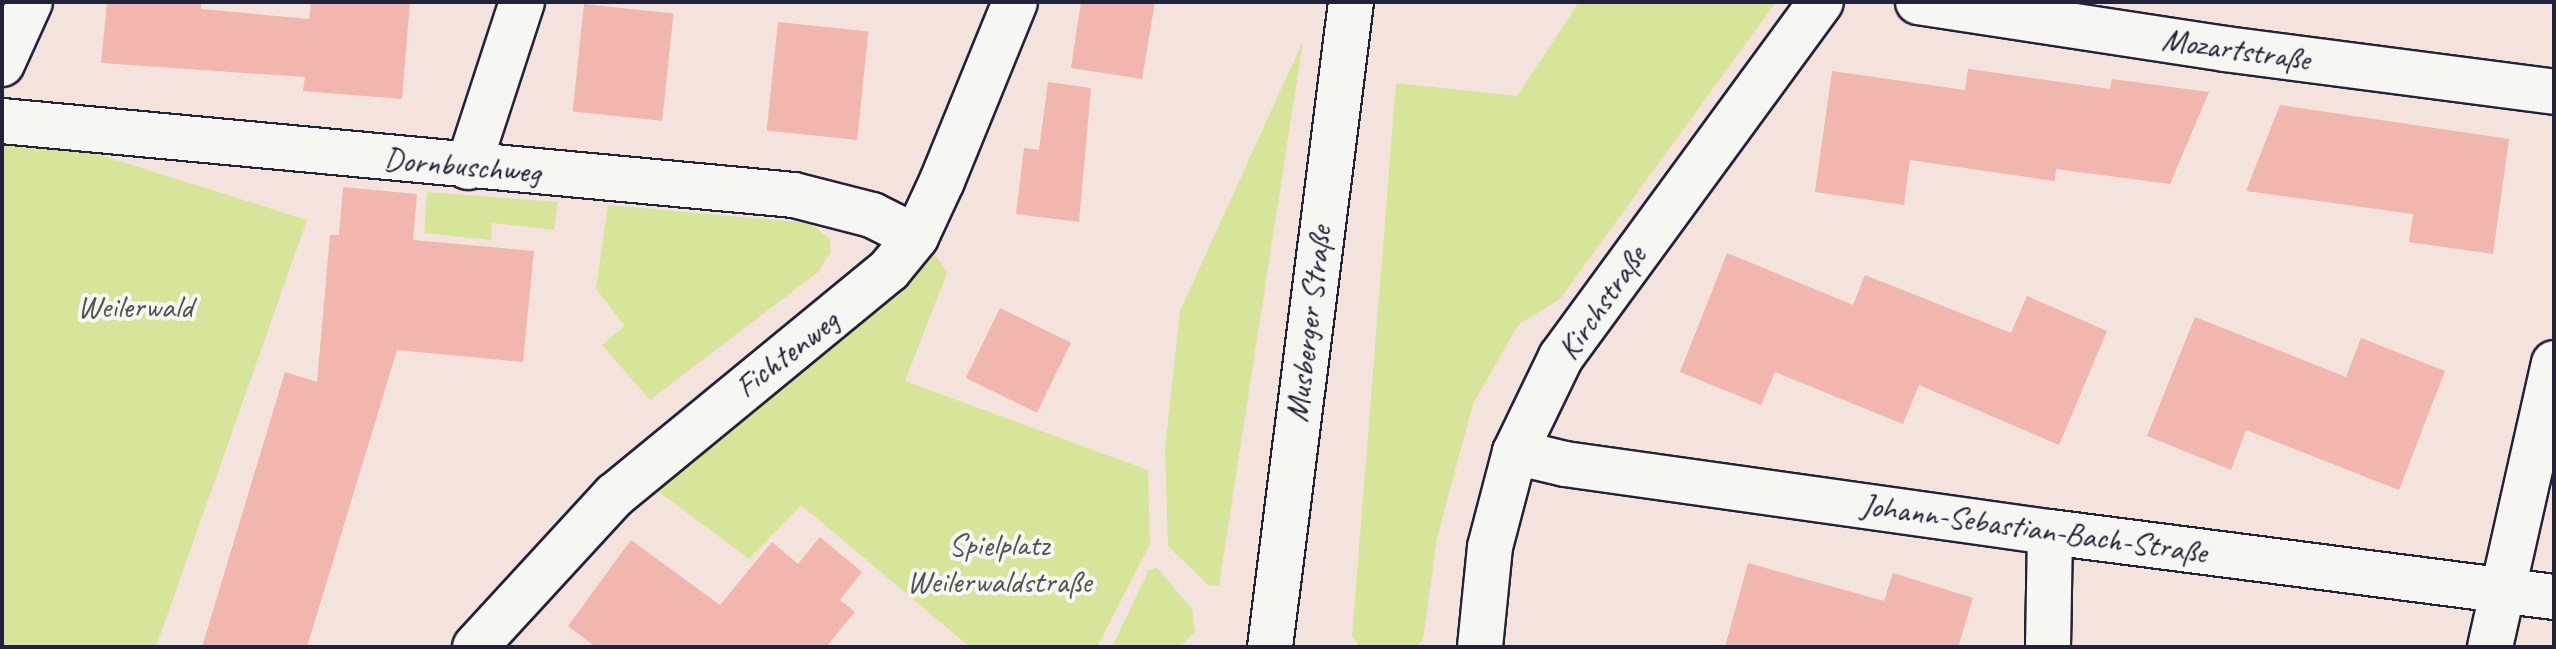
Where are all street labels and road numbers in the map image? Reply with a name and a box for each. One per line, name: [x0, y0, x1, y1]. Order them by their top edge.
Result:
street label: Mozartstraße: [2160, 21, 2312, 79]
street label: Dornbuschweg: [382, 140, 542, 192]
street label: Musberger Straße: [1278, 224, 1340, 424]
street label: Kirchstraße: [1549, 239, 1655, 367]
street label: Fichtenweg: [728, 302, 846, 406]
street label: Johann-Sebastian-Bach-Straße: [1859, 486, 2209, 572]

